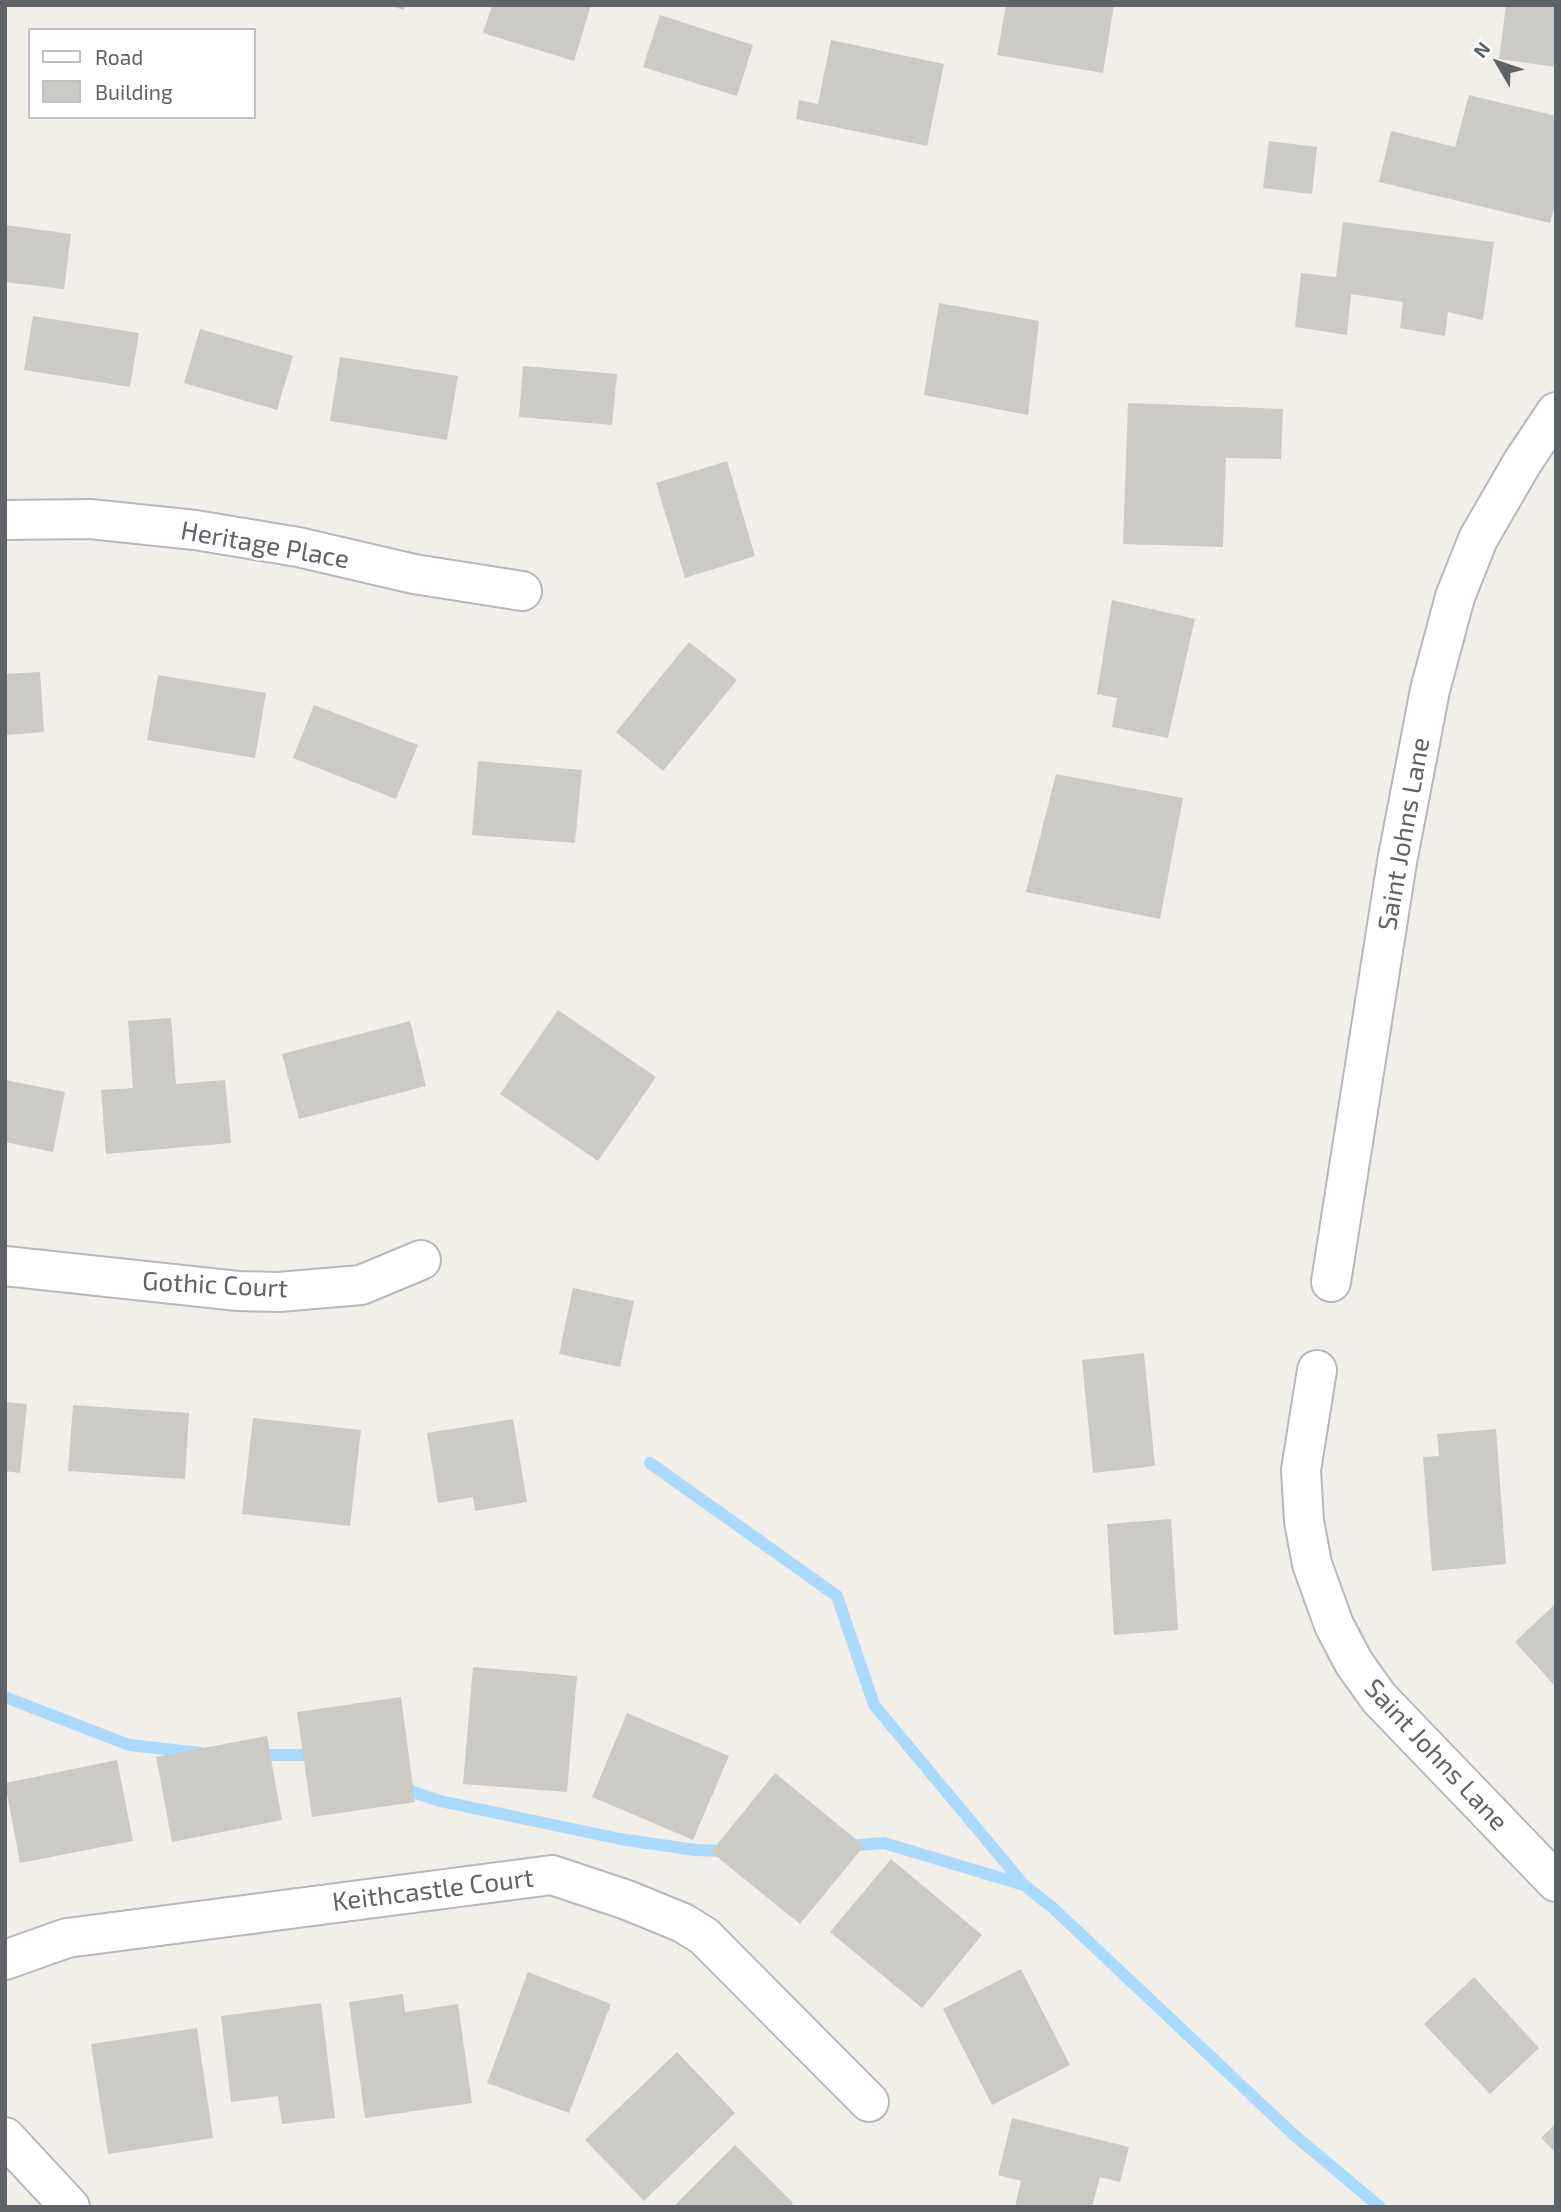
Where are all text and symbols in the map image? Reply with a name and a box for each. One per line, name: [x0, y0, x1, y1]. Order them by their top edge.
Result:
legend: [28, 28, 256, 119]
north arrow: [1463, 28, 1533, 98]
text: N: [1468, 37, 1495, 62]
text: Road: [95, 44, 143, 69]
text: Building: [95, 79, 173, 104]
street label: Heritage Place: [178, 515, 352, 575]
street label: Saint Johns Lane: [1372, 735, 1436, 933]
street label: Gothic Court: [141, 1266, 289, 1304]
street label: Saint Johns Lane: [1358, 1673, 1514, 1837]
street label: Keithcastle Court: [330, 1862, 536, 1918]

